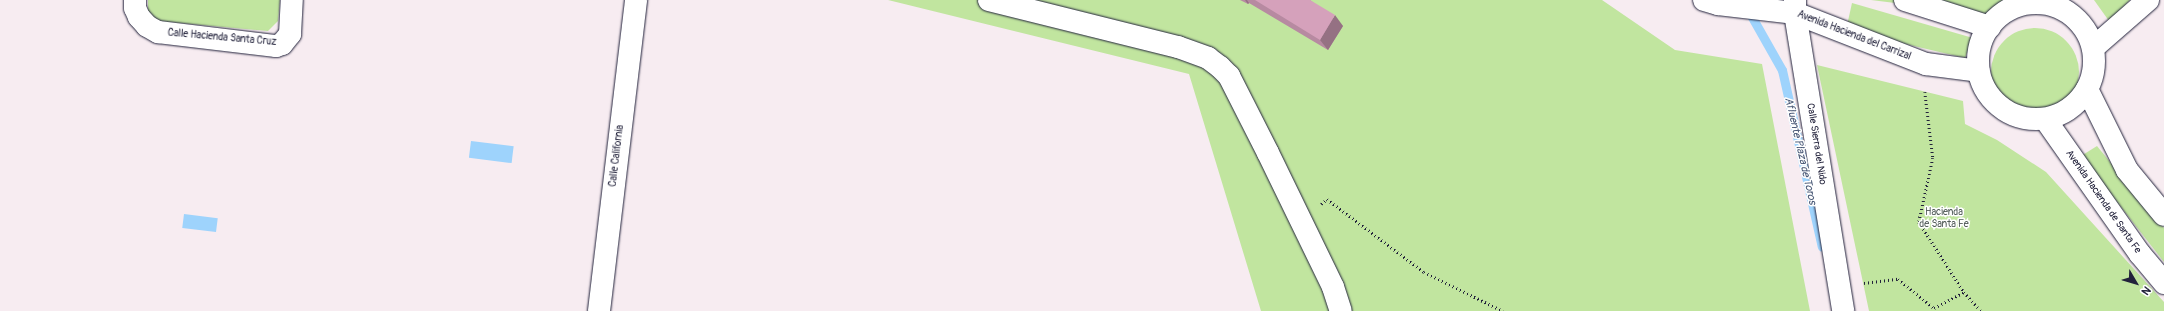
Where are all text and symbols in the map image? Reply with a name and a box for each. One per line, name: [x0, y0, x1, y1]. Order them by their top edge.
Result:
street label: Avenida Hacienda del Carrizal: [1796, 9, 1912, 63]
street label: Calle Hacienda Santa Cruz: [167, 27, 277, 49]
water label: Afluente Plaza de Toros: [1781, 96, 1819, 206]
street label: Calle Sierra del Nido: [1804, 102, 1828, 186]
street label: Calle California: [607, 124, 627, 188]
street label: Avenida Hacienda de Santa Fe: [2063, 148, 2143, 256]
park label: Hacienda de Santa Fe: [1919, 206, 1969, 230]
north arrow: [2116, 263, 2156, 303]
text: N: [2138, 284, 2153, 298]

